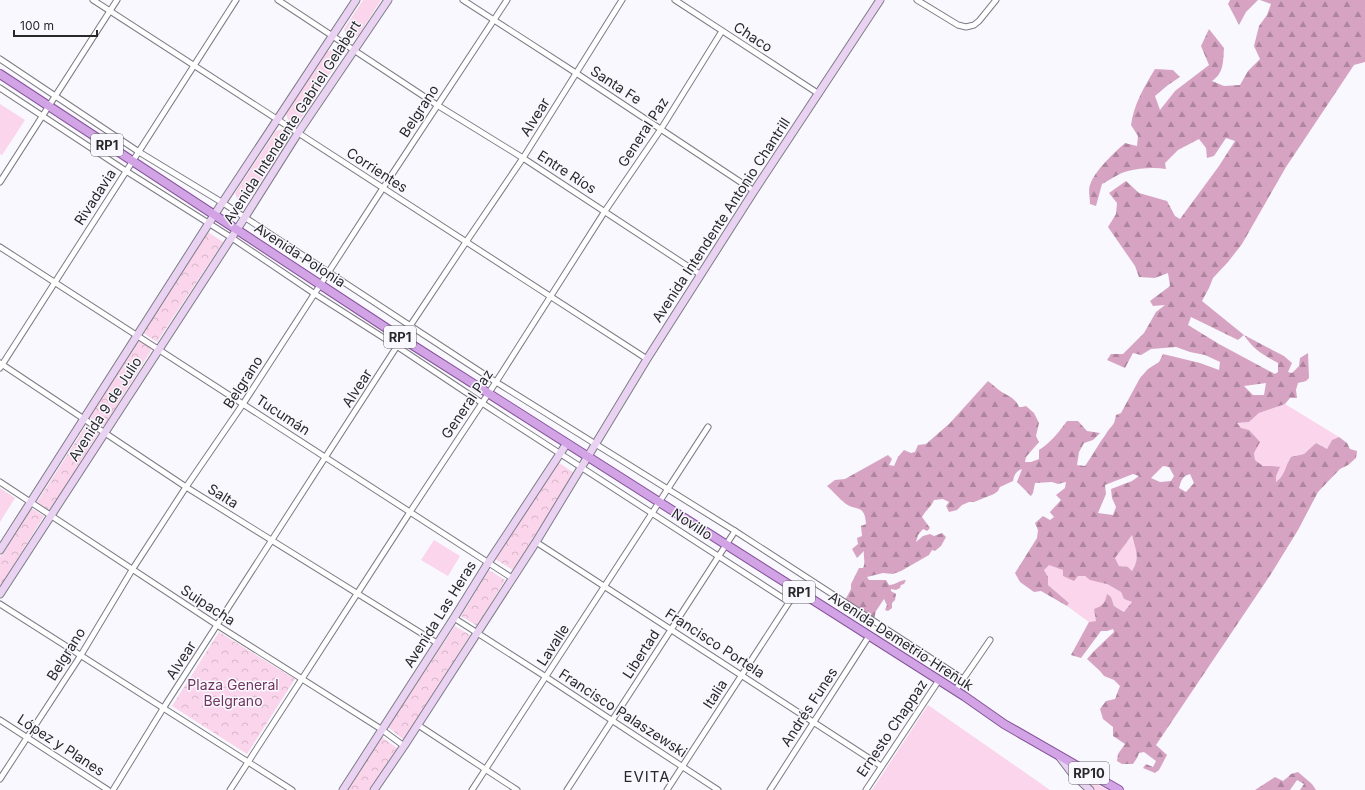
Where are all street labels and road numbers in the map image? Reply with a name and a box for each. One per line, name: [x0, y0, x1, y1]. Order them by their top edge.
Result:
street label: Avenida Intendente Gabriel Gelabert: [219, 17, 364, 227]
street label: Chaco: [731, 18, 776, 55]
street label: Santa Fe: [588, 62, 645, 107]
street label: Belgrano: [395, 81, 442, 140]
street label: Alvear: [516, 94, 553, 139]
street label: General Paz: [614, 94, 672, 170]
street label: Avenida Intendente Antonio Chantrill: [648, 114, 793, 325]
road number: RP1: [91, 134, 123, 156]
street label: Corrientes: [344, 144, 411, 196]
street label: Entre Ríos: [535, 146, 600, 197]
street label: Rivadavia: [70, 166, 119, 228]
street label: Avenida Polonia: [252, 219, 349, 290]
road number: RP1: [384, 326, 416, 348]
street label: Belgrano: [219, 352, 266, 411]
street label: Avenida 9 de Julio: [64, 353, 145, 464]
street label: Alvear: [338, 365, 375, 410]
street label: General Paz: [437, 366, 496, 442]
street label: Tucumán: [253, 391, 313, 438]
street label: Salta: [205, 480, 242, 512]
street label: Novillo: [669, 504, 716, 543]
street label: Avenida Las Heras: [400, 557, 479, 670]
street label: Suipacha: [178, 581, 239, 628]
road number: RP1: [783, 581, 815, 603]
street label: Avenida Demetrio Hreñuk: [826, 587, 977, 694]
street label: Francisco Portela: [662, 604, 768, 681]
street label: Lavalle: [533, 621, 572, 669]
street label: Belgrano: [43, 624, 88, 683]
street label: Libertad: [619, 626, 663, 681]
street label: Alvear: [162, 637, 199, 682]
street label: Andrés Funes: [777, 664, 840, 749]
street label: Francisco Palaszewski: [556, 665, 690, 760]
street label: Italia: [699, 676, 730, 711]
street label: Ernesto Chappaz: [853, 676, 930, 780]
street label: López y Planes: [15, 710, 108, 779]
road number: RP10: [1069, 762, 1109, 784]

